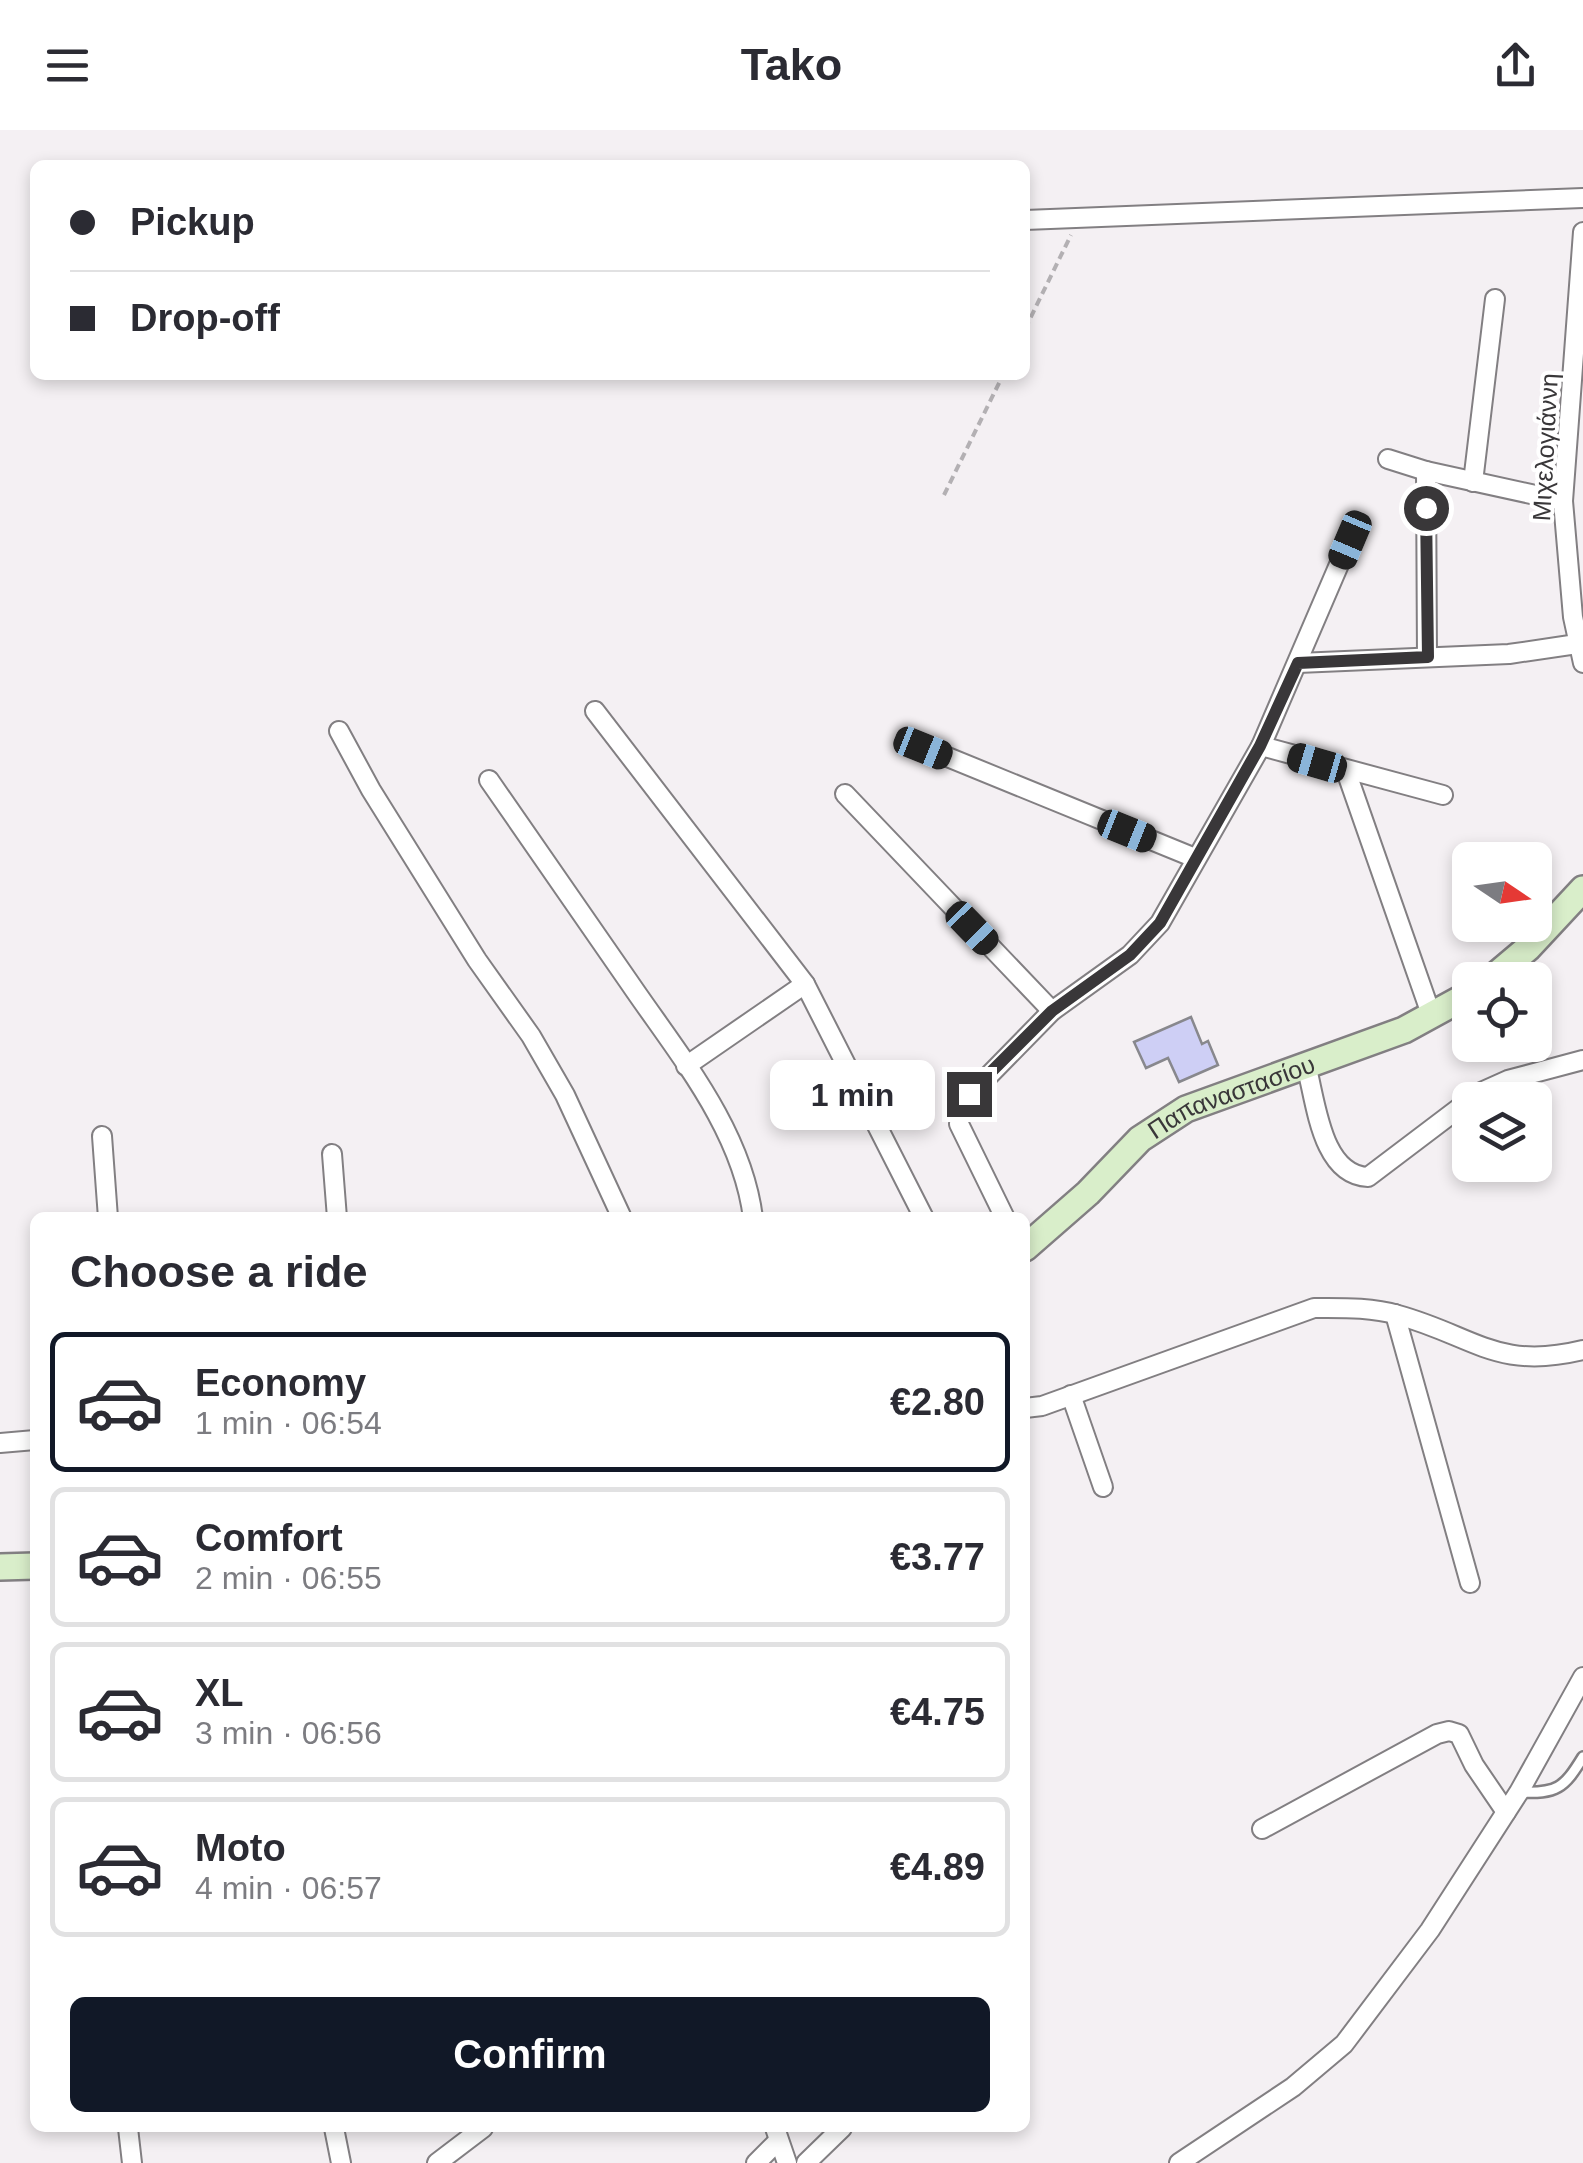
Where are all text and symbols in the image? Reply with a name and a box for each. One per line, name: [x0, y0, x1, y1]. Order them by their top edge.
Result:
icon: menu: [40, 38, 95, 93]
icon: share: [1488, 38, 1543, 93]
text: Tako: [741, 39, 842, 90]
text: Pickup: [130, 201, 255, 243]
text: Drop-off: [130, 297, 280, 339]
street label: Μιχελογιάννη: [1527, 372, 1563, 522]
route start: [1404, 486, 1449, 531]
car: [1324, 507, 1376, 573]
car: [890, 723, 956, 773]
car: [1284, 740, 1350, 786]
car: [1094, 806, 1160, 856]
north arrow: [1452, 842, 1552, 942]
map controls: [1452, 842, 1552, 1182]
car: [940, 896, 1004, 960]
button: locate: [1452, 962, 1552, 1062]
street label: Παπαναστασίου: [1142, 1050, 1319, 1144]
callout: 1 min: [769, 1059, 934, 1129]
route end: [947, 1072, 992, 1117]
text: 1 min: [811, 1077, 894, 1113]
button: layers: [1452, 1082, 1552, 1182]
text: Choose a ride: [70, 1246, 368, 1297]
icon: car: [75, 1357, 165, 1447]
text: Economy: [195, 1362, 366, 1404]
text: €2.80: [890, 1381, 985, 1423]
text: 1 min · 06:54: [195, 1405, 382, 1441]
icon: car: [75, 1512, 165, 1602]
text: Comfort: [195, 1517, 343, 1559]
text: €3.77: [890, 1536, 985, 1578]
text: 2 min · 06:55: [195, 1560, 382, 1596]
icon: car: [75, 1667, 165, 1757]
text: XL: [195, 1672, 244, 1714]
text: €4.75: [890, 1691, 985, 1733]
text: 3 min · 06:56: [195, 1715, 382, 1751]
icon: car: [75, 1822, 165, 1912]
text: Moto: [195, 1827, 286, 1869]
text: €4.89: [890, 1846, 985, 1888]
text: 4 min · 06:57: [195, 1870, 382, 1906]
button: Confirm: [70, 1997, 990, 2112]

